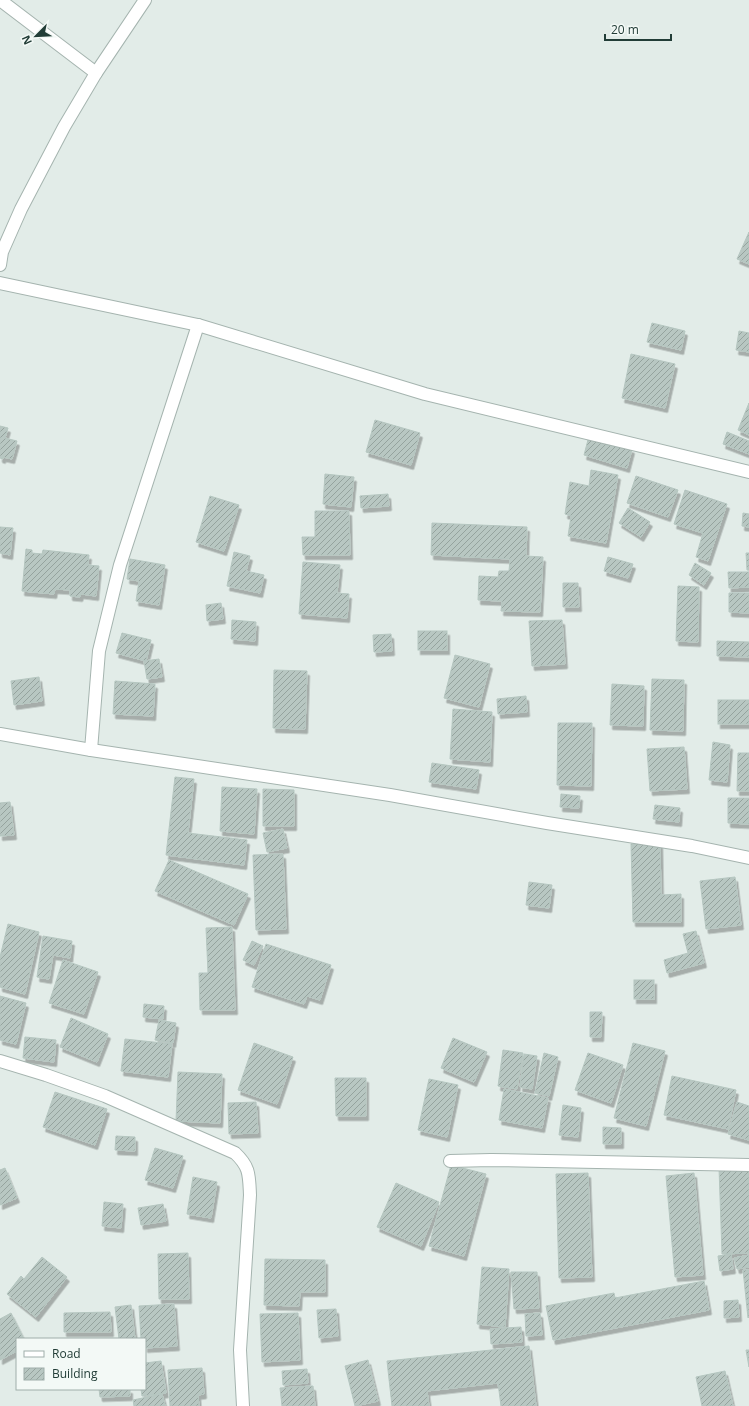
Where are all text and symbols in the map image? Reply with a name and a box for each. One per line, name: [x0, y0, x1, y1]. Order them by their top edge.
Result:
north arrow: [16, 16, 56, 56]
scale bar: [605, 16, 671, 42]
text: 20 m: [611, 21, 639, 38]
text: N: [18, 33, 35, 47]
legend: [16, 1338, 146, 1390]
text: Road: [52, 1345, 81, 1362]
text: Building: [52, 1365, 98, 1382]

